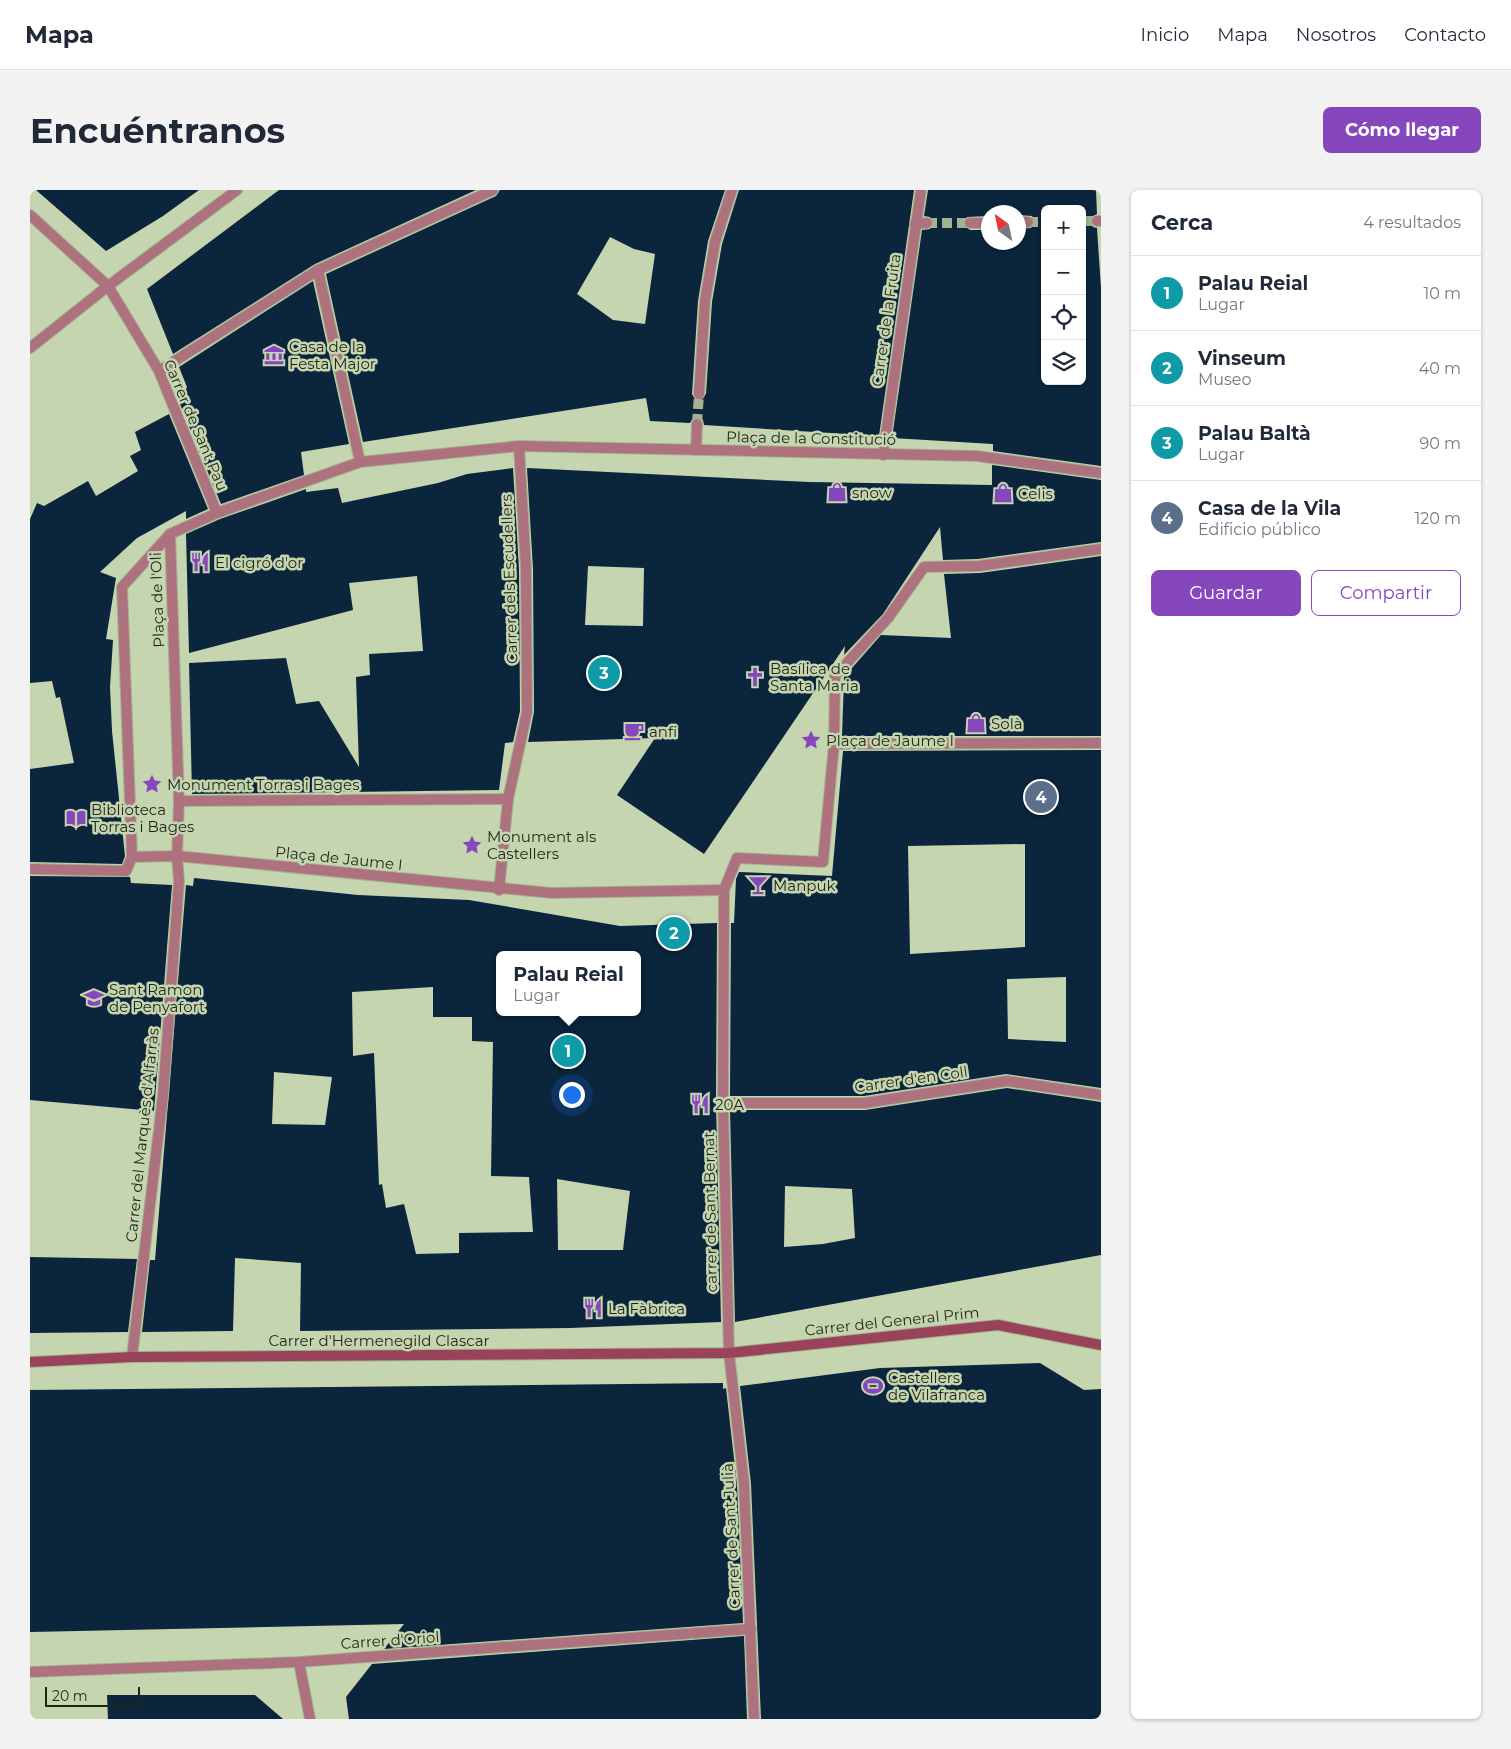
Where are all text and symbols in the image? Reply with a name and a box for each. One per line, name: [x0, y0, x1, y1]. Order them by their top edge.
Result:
text: Mapa: [25, 20, 94, 49]
text: Inicio: [1141, 24, 1189, 46]
text: Mapa: [1217, 24, 1268, 46]
text: Nosotros: [1296, 24, 1376, 46]
text: Contacto: [1404, 24, 1486, 46]
button: Cómo llegar: [1323, 107, 1481, 153]
text: Encuéntranos: [30, 109, 285, 152]
north arrow: [981, 205, 1026, 250]
map controls: [1041, 205, 1086, 385]
button: +: [1041, 205, 1086, 250]
text: Cerca: [1151, 210, 1213, 235]
text: 4 resultados: [1363, 213, 1461, 232]
button: −: [1041, 250, 1086, 295]
street label: Carrer de la Fruita: [867, 252, 905, 388]
text: Palau Reial: [1198, 272, 1308, 295]
text: 1: [1164, 284, 1170, 303]
text: 10 m: [1423, 284, 1461, 303]
button: locate: [1041, 295, 1086, 340]
text: Lugar: [1198, 295, 1245, 314]
place label: Casa de la Festa Major: [289, 337, 376, 373]
button: layers: [1041, 340, 1086, 385]
museum icon: Casa de la Festa Major: [263, 344, 285, 366]
text: Vinseum: [1198, 347, 1286, 370]
street label: Carrer de Sant Pau: [160, 356, 232, 494]
text: 2: [1162, 359, 1172, 378]
text: 40 m: [1419, 359, 1461, 378]
text: Museo: [1198, 370, 1252, 389]
text: Palau Baltà: [1198, 422, 1311, 445]
street label: Plaça de la Constitució: [726, 427, 896, 449]
text: 3: [1162, 434, 1172, 453]
text: 90 m: [1419, 434, 1461, 453]
text: Lugar: [1198, 445, 1245, 464]
shop icon: snow: [826, 481, 848, 503]
shop icon: Celis: [992, 482, 1014, 504]
place label: snow: [852, 483, 893, 502]
place label: Celis: [1018, 484, 1053, 503]
street label: Carrer dels Escudellers: [497, 494, 521, 664]
text: Casa de la Vila: [1198, 497, 1341, 520]
text: 4: [1161, 509, 1173, 528]
text: 120 m: [1414, 509, 1461, 528]
text: Edificio público: [1198, 520, 1321, 539]
restaurant icon: El cigró d'or: [189, 551, 211, 573]
street label: Plaça de l'Oli: [146, 552, 168, 648]
place label: El cigró d'or: [215, 553, 303, 572]
button: Guardar: [1151, 570, 1301, 616]
button: Compartir: [1311, 570, 1461, 616]
pin: 3: [588, 654, 620, 692]
place label: Basílica de Santa Maria: [770, 659, 859, 695]
church icon: Basílica de Santa Maria: [744, 666, 766, 688]
shop icon: Solà: [965, 712, 987, 734]
place label: Solà: [991, 714, 1023, 733]
cafe icon: anfi: [623, 720, 645, 742]
place label: anfi: [649, 722, 677, 741]
place icon: Plaça de Jaume I: [800, 729, 822, 751]
place label: Plaça de Jaume I: [826, 731, 954, 750]
place icon: Monument Torras i Bages: [141, 773, 163, 795]
place label: Monument Torras i Bages: [167, 775, 359, 794]
pin: 4: [1025, 778, 1057, 816]
place label: Biblioteca Torras i Bages: [91, 800, 194, 836]
library icon: Biblioteca Torras i Bages: [65, 807, 87, 829]
place label: Monument als Castellers: [487, 827, 596, 863]
place icon: Monument als Castellers: [461, 834, 483, 856]
street label: Plaça de Jaume I: [274, 842, 404, 874]
bar icon: Manpuk: [747, 874, 769, 896]
place label: Manpuk: [773, 876, 836, 895]
pin: 2: [658, 914, 690, 952]
popup: [496, 951, 641, 1016]
text: Palau Reial: [513, 963, 624, 986]
place label: Sant Ramon de Penyafort: [109, 980, 205, 1016]
text: Lugar: [513, 986, 560, 1005]
school or university icon: Sant Ramon de Penyafort: [83, 987, 105, 1009]
street label: Carrer del Marquès d'Alfarràs: [121, 1027, 163, 1243]
pin: 1: [552, 1032, 584, 1070]
street label: Carrer d'en Coll: [853, 1062, 969, 1096]
your location: [559, 1082, 585, 1108]
restaurant icon: 20A: [689, 1093, 711, 1115]
place label: 20A: [715, 1095, 744, 1114]
street label: carrer de Sant Bernat: [699, 1131, 721, 1293]
restaurant icon: La Fàbrica: [582, 1297, 604, 1319]
place label: La Fàbrica: [608, 1299, 685, 1318]
street label: Carrer del General Prim: [804, 1302, 980, 1340]
street label: Carrer d'Hermenegild Clascar: [268, 1331, 490, 1350]
place label: Castellers de Vilafranca: [888, 1368, 985, 1404]
sports icon: Castellers de Vilafranca: [862, 1375, 884, 1397]
street label: Carrer de Sant Julià: [718, 1463, 744, 1609]
street label: Carrer d'Oriol: [340, 1627, 440, 1653]
scale bar: [45, 1684, 140, 1707]
text: 20 m: [52, 1687, 88, 1705]

